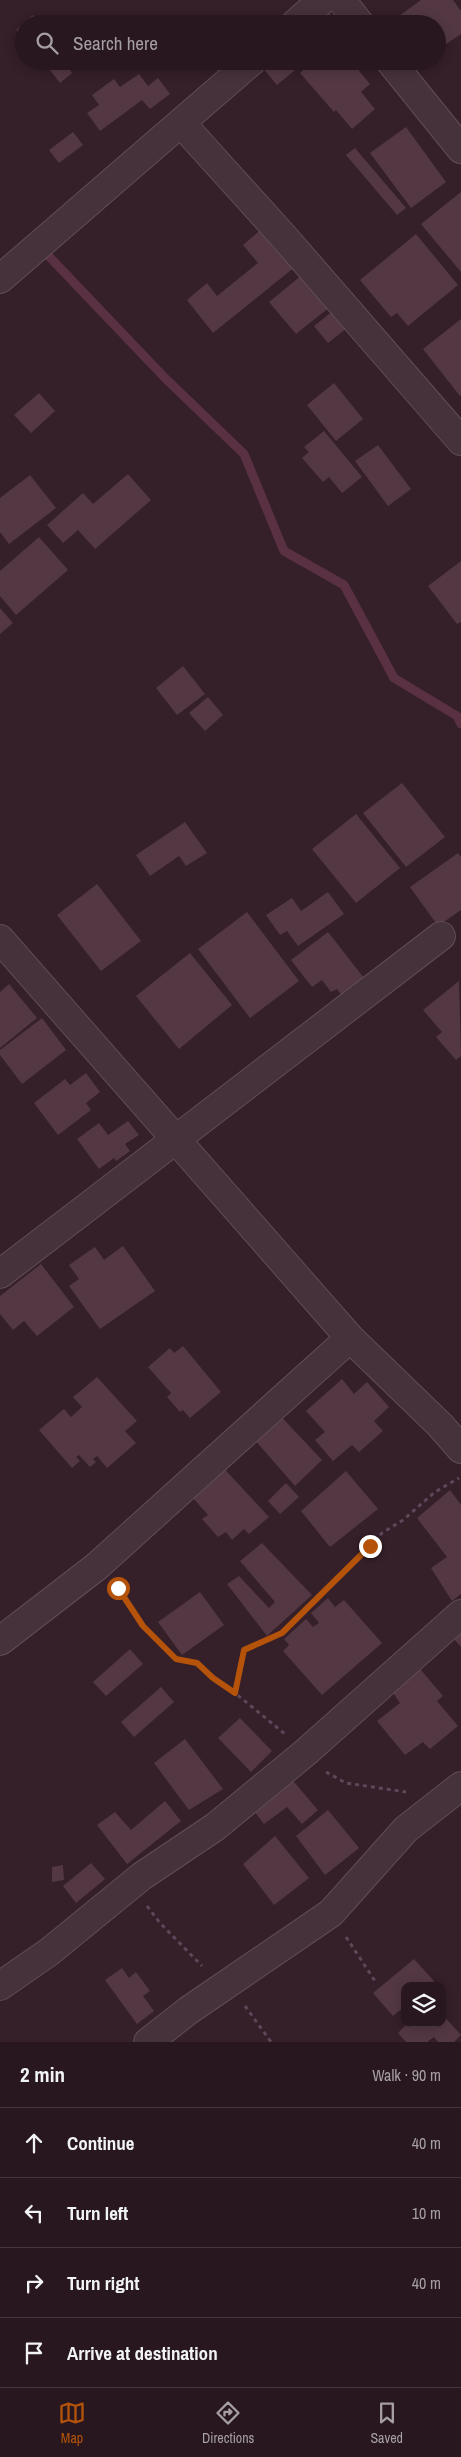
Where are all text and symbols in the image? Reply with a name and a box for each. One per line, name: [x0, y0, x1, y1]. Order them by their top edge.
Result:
search box: [15, 15, 446, 70]
icon: search: [33, 29, 61, 57]
text: Search here: [73, 30, 158, 56]
route end: [359, 1535, 382, 1558]
route start: [107, 1577, 130, 1600]
map controls: [401, 1982, 446, 2027]
button: layers: [401, 1982, 446, 2027]
text: 2 min: [20, 2060, 65, 2089]
text: Walk · 90 m: [372, 2064, 441, 2086]
icon: ahead: [20, 2129, 48, 2157]
text: Continue: [67, 2130, 135, 2156]
text: 40 m: [412, 2132, 441, 2154]
icon: left: [20, 2199, 48, 2227]
text: Turn left: [67, 2200, 128, 2226]
text: 10 m: [412, 2202, 441, 2224]
icon: right: [20, 2269, 48, 2297]
text: Turn right: [67, 2270, 139, 2296]
text: 40 m: [412, 2272, 441, 2294]
icon: arrive: [20, 2339, 48, 2367]
text: Arrive at destination: [67, 2340, 218, 2366]
tab: Map: [58, 2399, 86, 2447]
tab: Directions: [202, 2399, 254, 2447]
tab: Saved: [370, 2399, 403, 2447]

